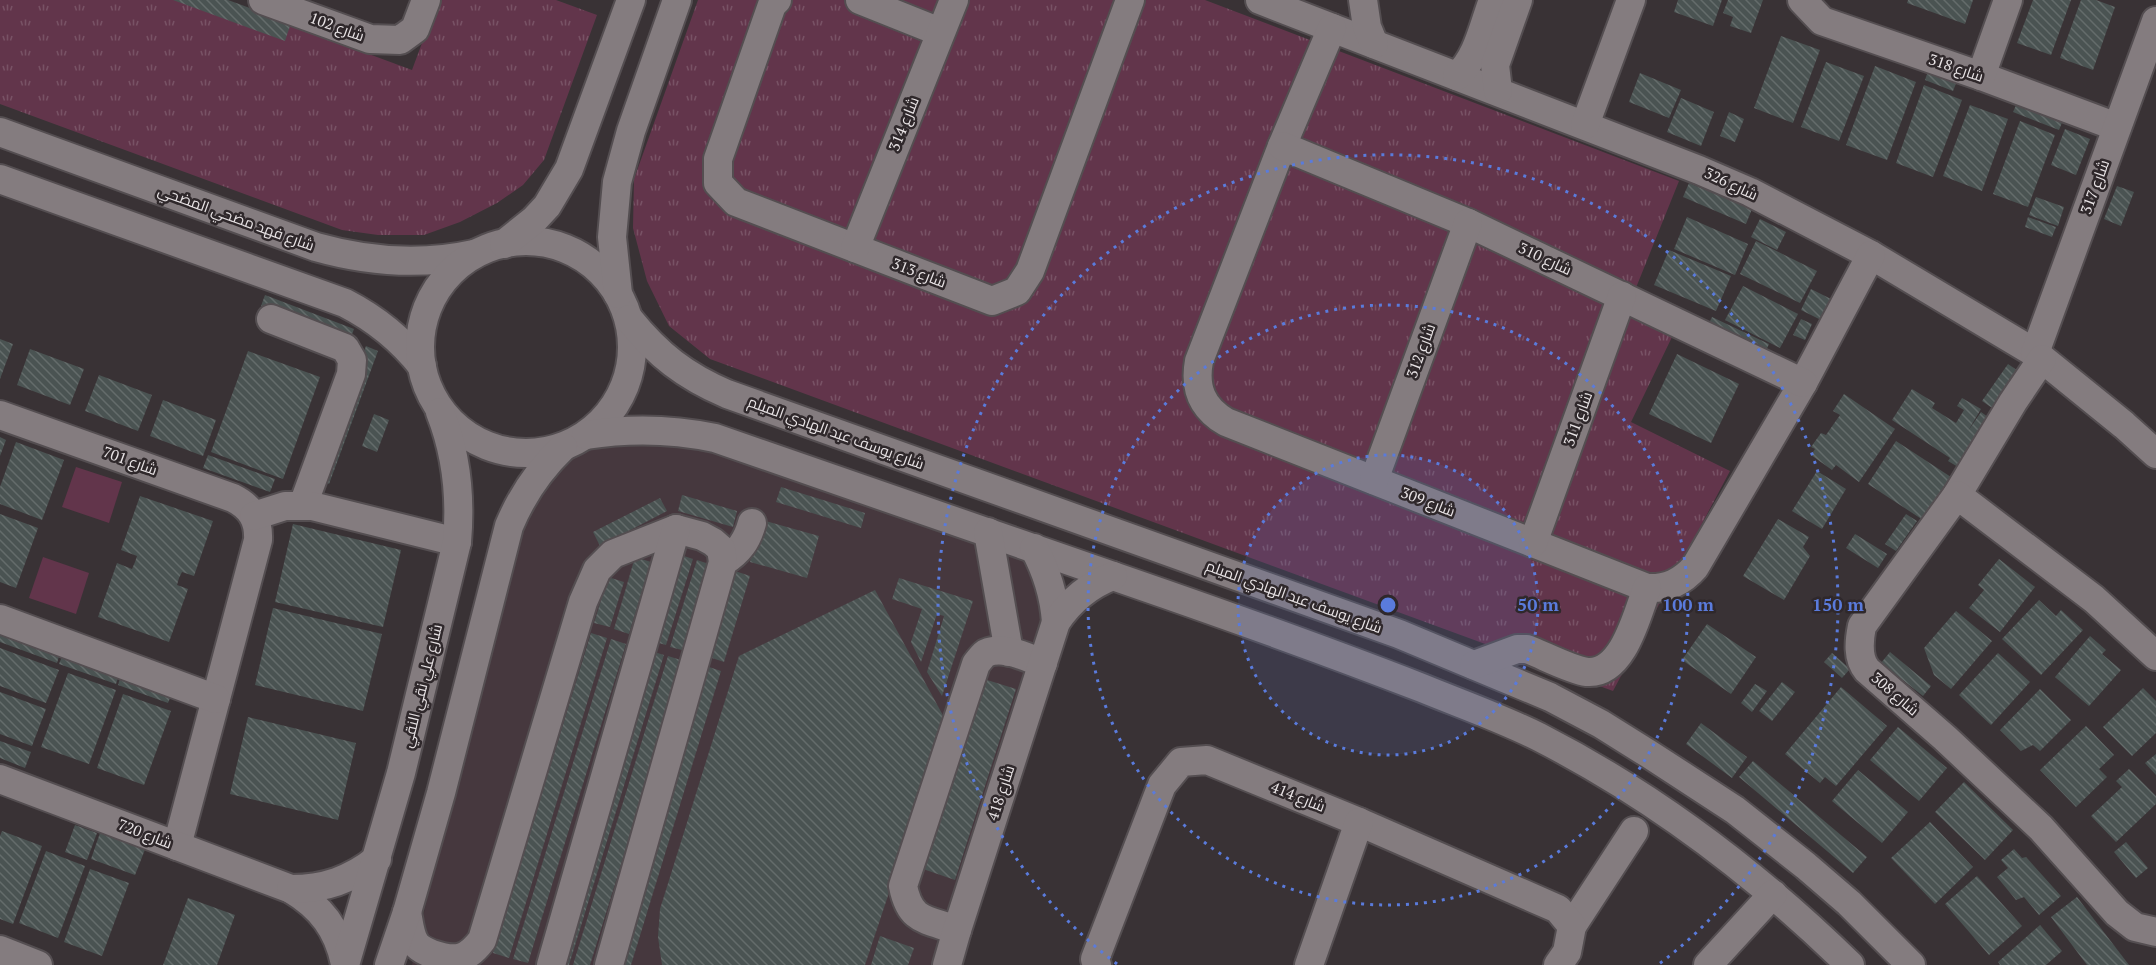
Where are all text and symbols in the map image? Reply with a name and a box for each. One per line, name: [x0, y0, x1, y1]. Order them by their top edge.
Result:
street label: شارع 102: [307, 7, 367, 47]
street label: شارع 318: [1926, 48, 1986, 88]
street label: شارع 314: [883, 94, 925, 154]
street label: شارع 317: [2075, 157, 2115, 217]
street label: شارع 326: [1701, 162, 1761, 206]
street label: شارع فهد مضحي المضحي: [154, 179, 317, 258]
street label: شارع 310: [1515, 237, 1575, 281]
street label: شارع 313: [889, 253, 949, 293]
street label: شارع 312: [1401, 321, 1441, 381]
street label: شارع 311: [1558, 389, 1598, 449]
street label: شارع يوسف عبد الهادي الميلم: [744, 391, 927, 476]
street label: شارع 701: [100, 441, 160, 481]
street label: شارع 309: [1398, 482, 1458, 522]
street label: شارع يوسف عبد الهادي الميلم: [1202, 555, 1385, 640]
text: 50 m: [1517, 592, 1559, 616]
text: 100 m: [1662, 592, 1714, 616]
text: 150 m: [1812, 592, 1864, 616]
centre of rings: [1378, 595, 1398, 615]
street label: شارع علي نقي النقي: [396, 622, 449, 750]
street label: شارع 308: [1866, 667, 1924, 721]
street label: شارع 418: [982, 763, 1020, 823]
street label: شارع 414: [1268, 776, 1328, 818]
street label: شارع 720: [115, 814, 175, 854]

